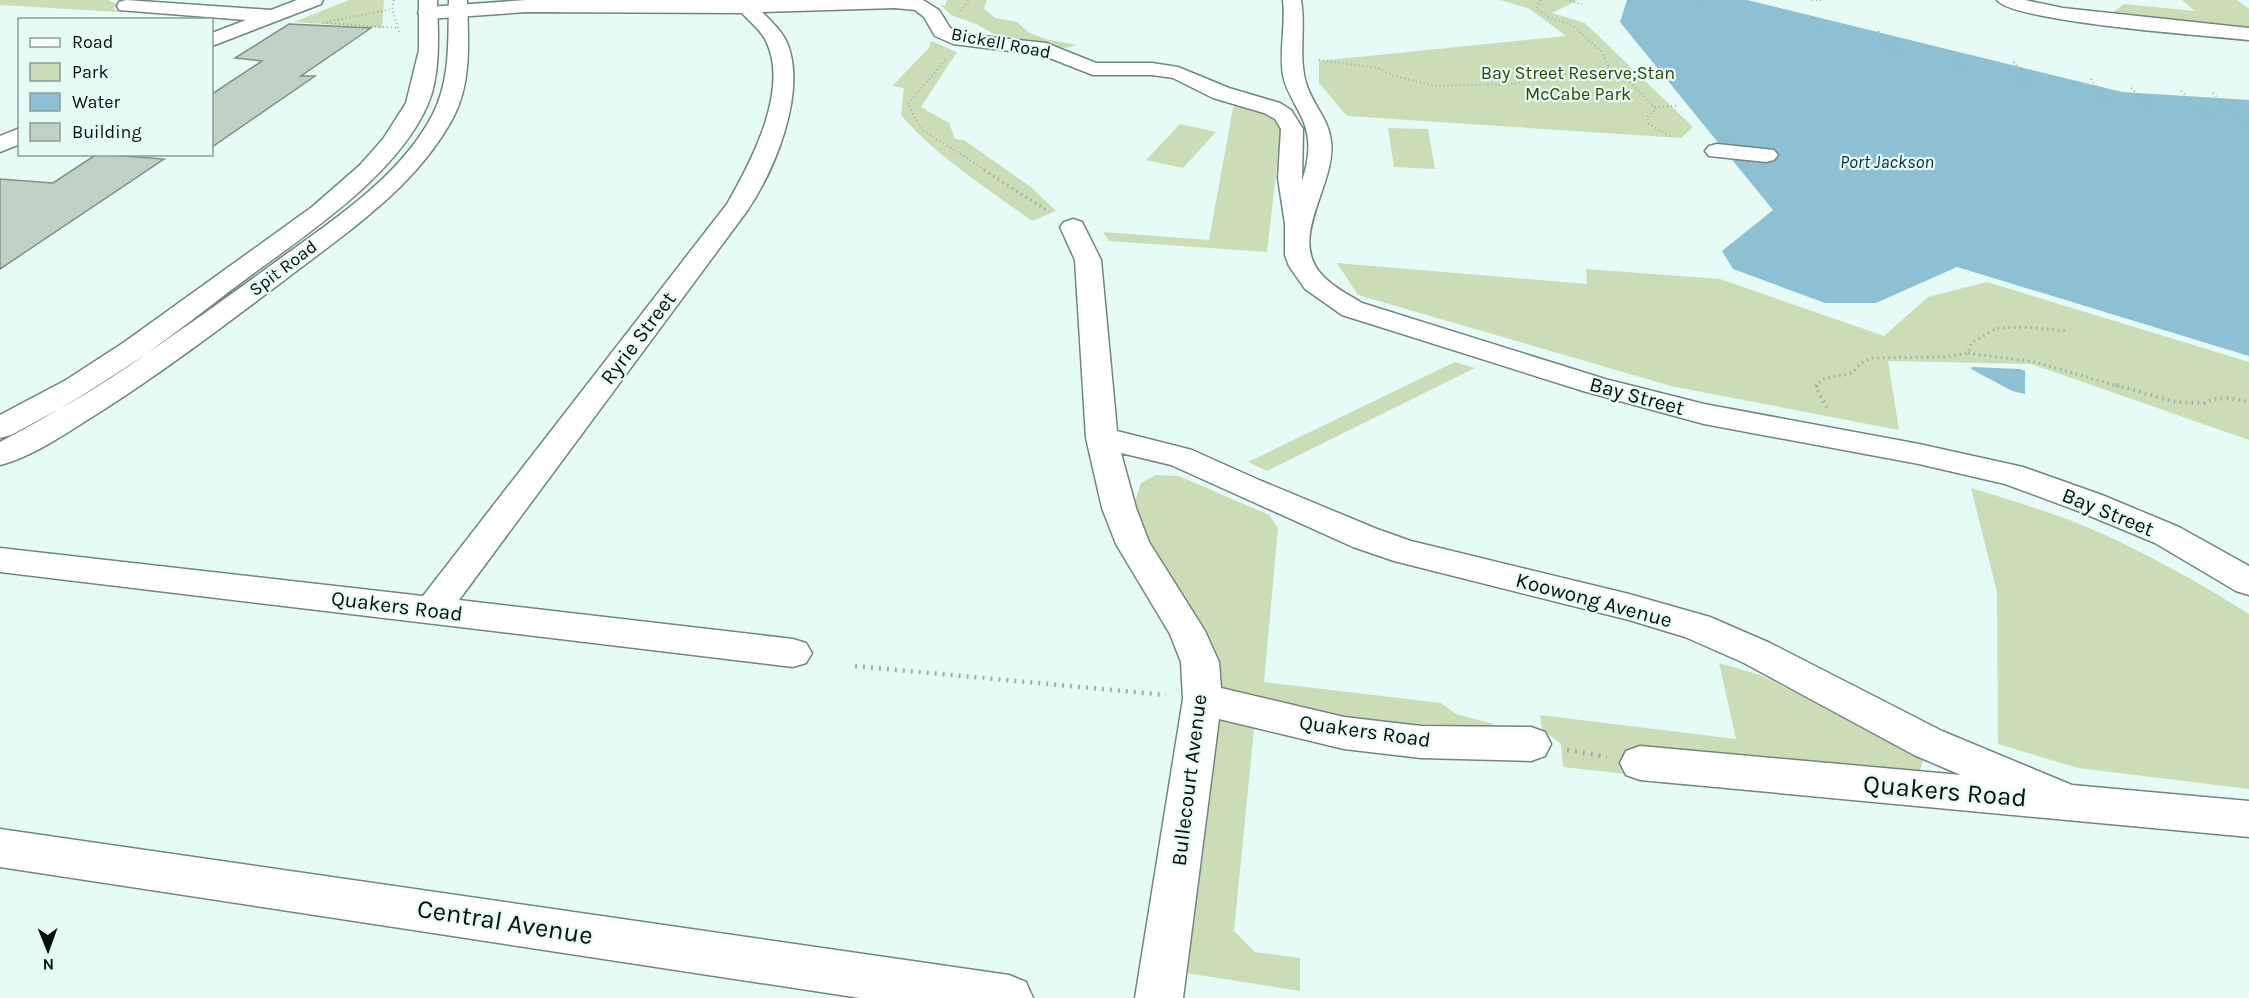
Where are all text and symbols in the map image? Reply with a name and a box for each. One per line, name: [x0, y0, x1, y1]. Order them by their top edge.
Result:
legend: [18, 18, 213, 156]
street label: Bickell Road: [949, 23, 1053, 63]
text: Road: [72, 31, 113, 53]
text: Park: [72, 61, 109, 83]
park label: Bay Street Reserve;Stan McCabe Park: [1481, 62, 1675, 105]
text: Water: [72, 91, 120, 113]
text: Building: [72, 121, 142, 143]
water label: Port Jackson: [1840, 151, 1934, 173]
street label: Spit Road: [245, 235, 321, 301]
street label: Ryrie Street: [595, 287, 681, 389]
street label: Bay Street: [1587, 372, 1687, 420]
street label: Bay Street: [2059, 483, 2158, 541]
street label: Koowong Avenue: [1513, 568, 1675, 632]
street label: Quakers Road: [330, 586, 464, 626]
street label: Bullecourt Avenue: [1167, 693, 1211, 867]
street label: Quakers Road: [1298, 710, 1432, 752]
street label: Quakers Road: [1862, 768, 2028, 814]
street label: Central Avenue: [415, 893, 595, 951]
north arrow: [18, 920, 78, 980]
text: N: [42, 955, 54, 974]

